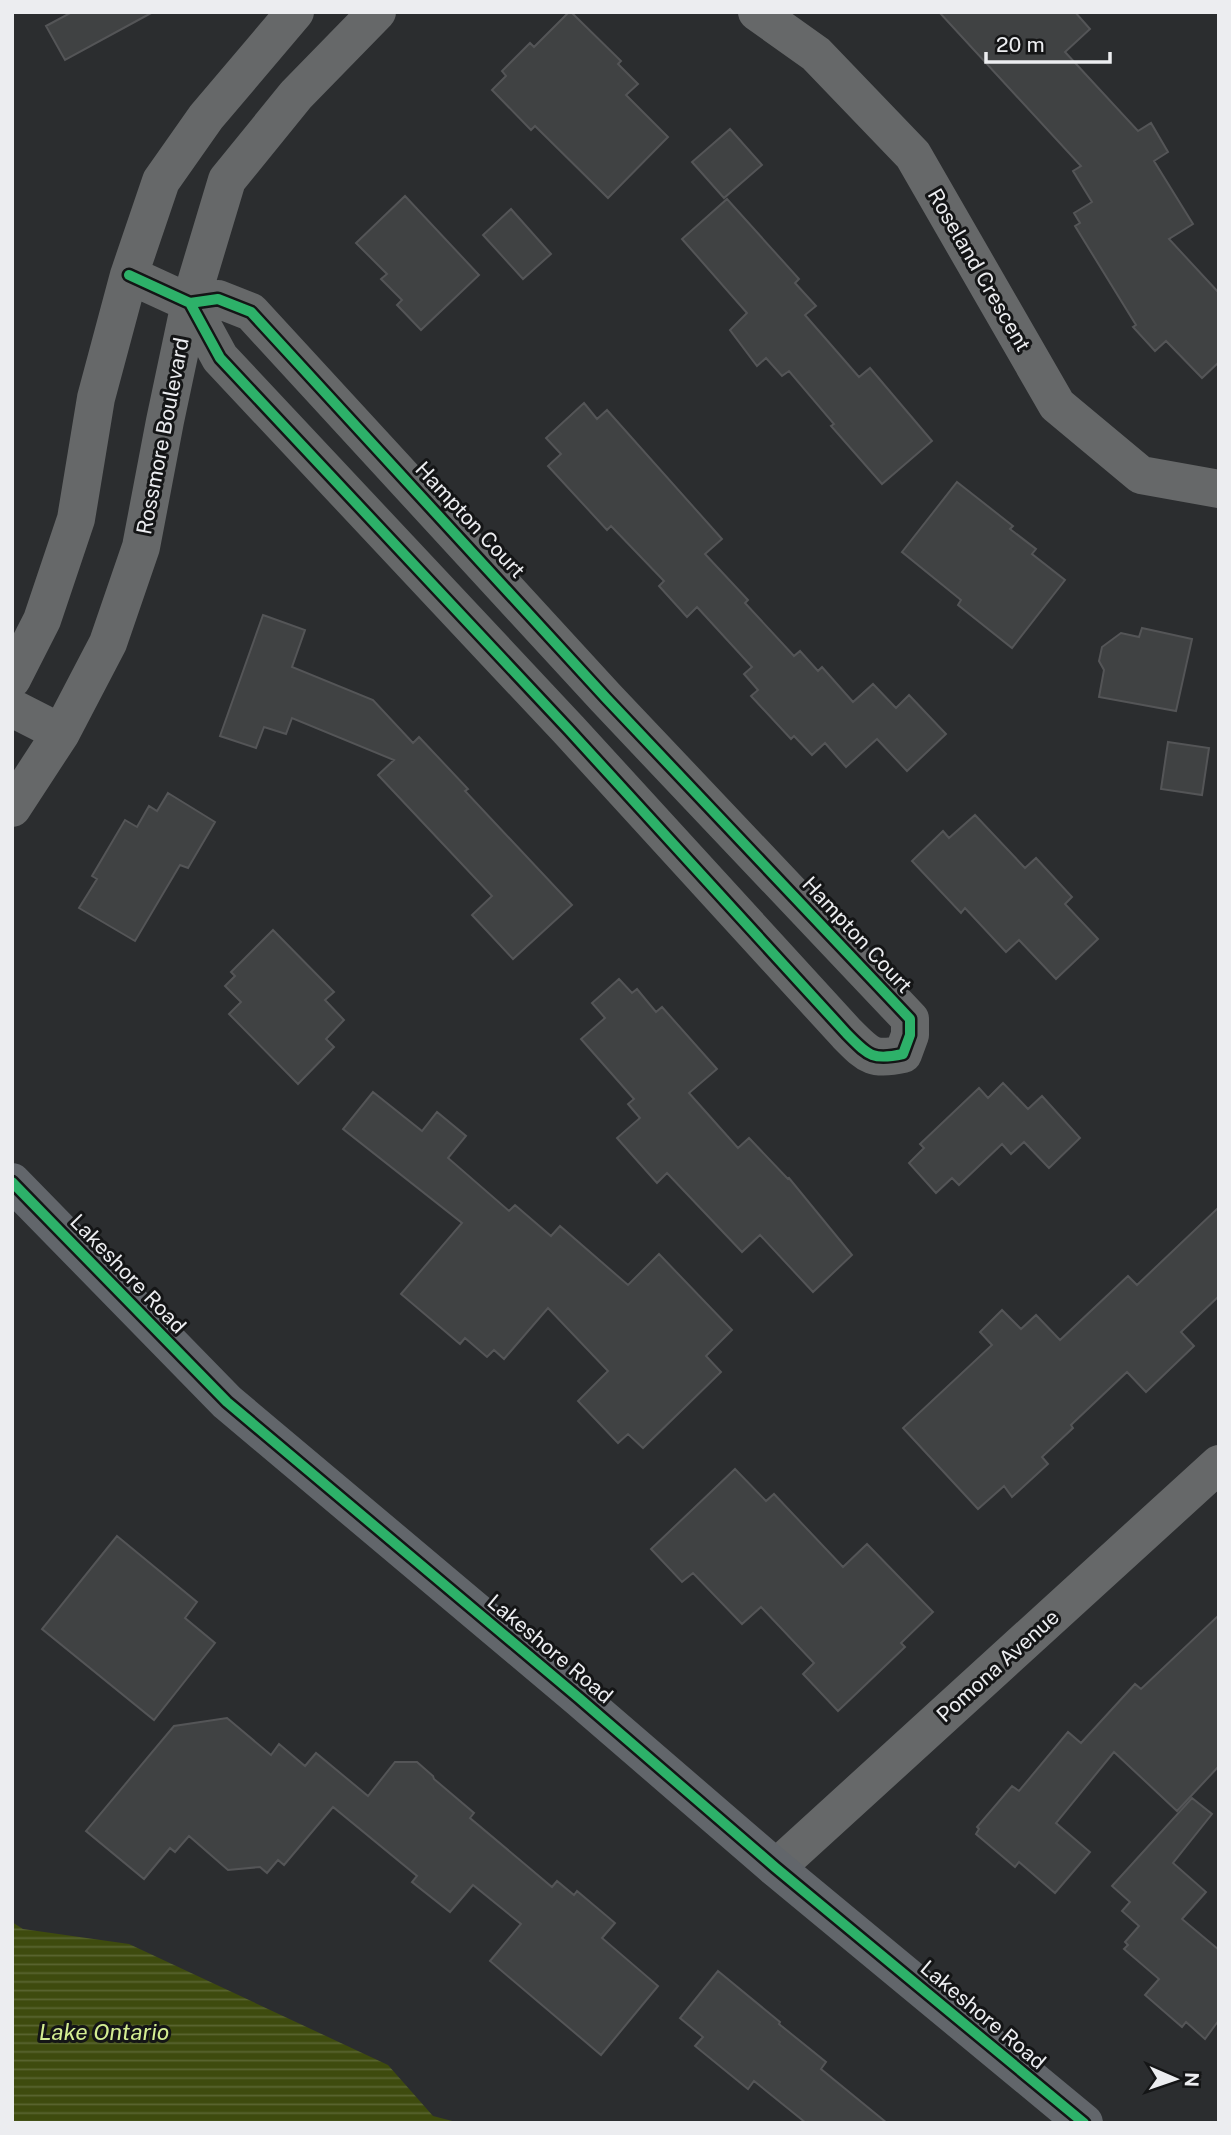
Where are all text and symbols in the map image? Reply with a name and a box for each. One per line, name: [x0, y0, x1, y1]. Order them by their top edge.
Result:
scale bar: [986, 21, 1110, 65]
text: 20 m: [996, 32, 1045, 57]
street label: Roseland Crescent: [923, 184, 1036, 356]
street label: Rossmore Boulevard: [131, 335, 194, 537]
street label: Hampton Court: [410, 456, 530, 583]
street label: Hampton Court: [797, 871, 917, 998]
street label: Lakeshore Road: [65, 1209, 191, 1338]
street label: Lakeshore Road: [483, 1589, 618, 1708]
street label: Pomona Avenue: [931, 1604, 1064, 1727]
street label: Lakeshore Road: [916, 1955, 1051, 2074]
water label: Lake Ontario: [39, 2018, 169, 2045]
north arrow: [1140, 2044, 1210, 2114]
text: N: [1181, 2072, 1203, 2087]

